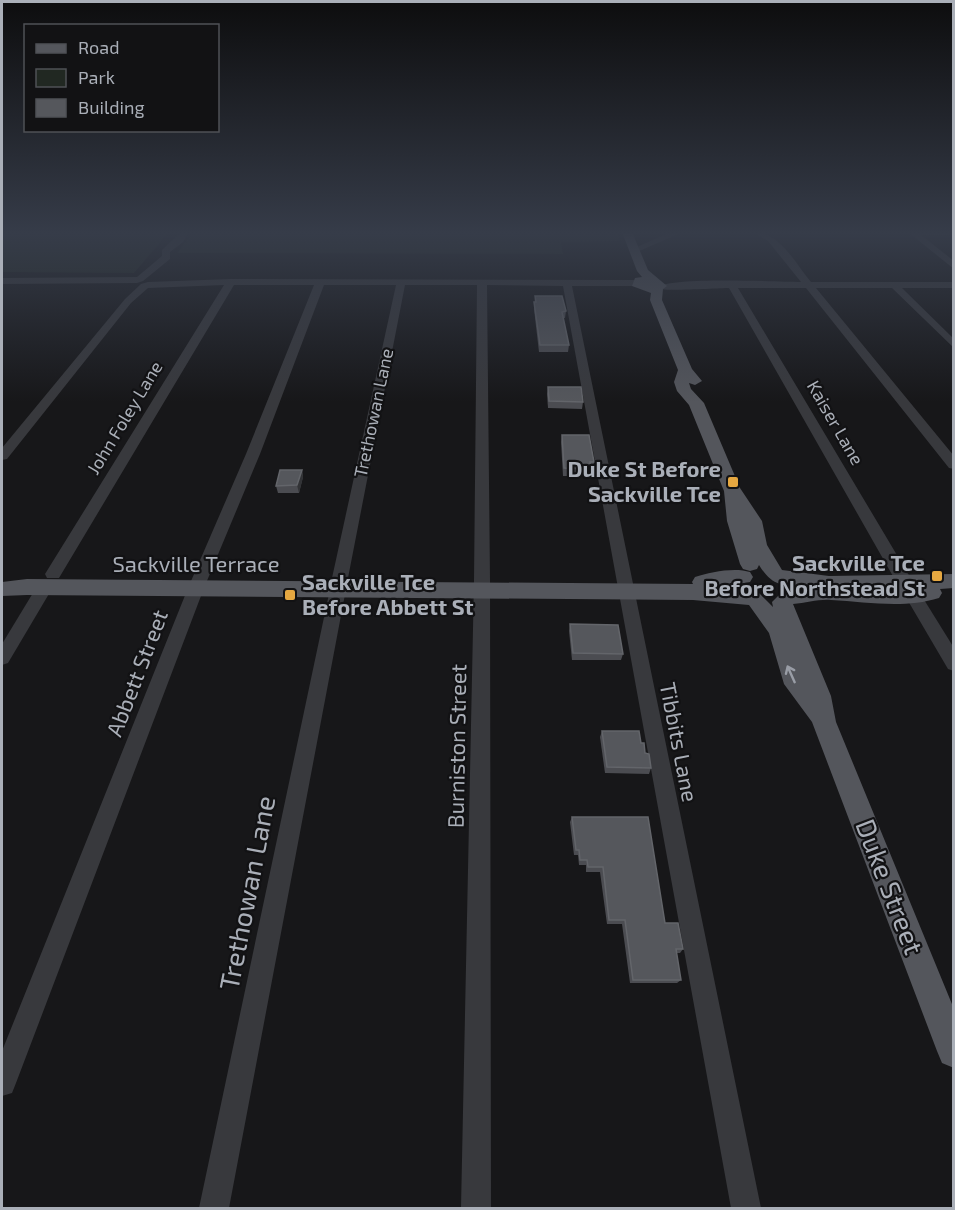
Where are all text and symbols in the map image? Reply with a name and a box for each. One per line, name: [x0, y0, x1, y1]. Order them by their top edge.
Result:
legend: [24, 24, 219, 132]
text: Road: [78, 36, 119, 58]
text: Park: [78, 66, 115, 88]
text: Building: [78, 96, 145, 118]
street label: Trethowan Lane: [349, 346, 397, 479]
street label: John Foley Lane: [82, 357, 167, 478]
street label: Kaiser Lane: [803, 376, 869, 469]
place label: Duke St Before Sackville Tce: [567, 455, 721, 506]
marker: Duke St Before Sackville Tce: [726, 475, 740, 489]
place label: Sackville Tce Before Northstead St: [705, 549, 925, 600]
street label: Sackville Terrace: [112, 550, 280, 576]
place label: Sackville Tce Before Abbett St: [302, 568, 474, 619]
marker: Sackville Tce Before Northstead St: [930, 569, 944, 583]
marker: Sackville Tce Before Abbett St: [283, 588, 297, 602]
street label: Abbett Street: [100, 606, 172, 740]
street label: Burniston Street: [442, 664, 470, 828]
one-way arrow: [785, 666, 797, 684]
street label: Tibbits Lane: [656, 680, 704, 804]
street label: Trethowan Lane: [212, 793, 281, 992]
street label: Duke Street: [850, 814, 931, 958]

